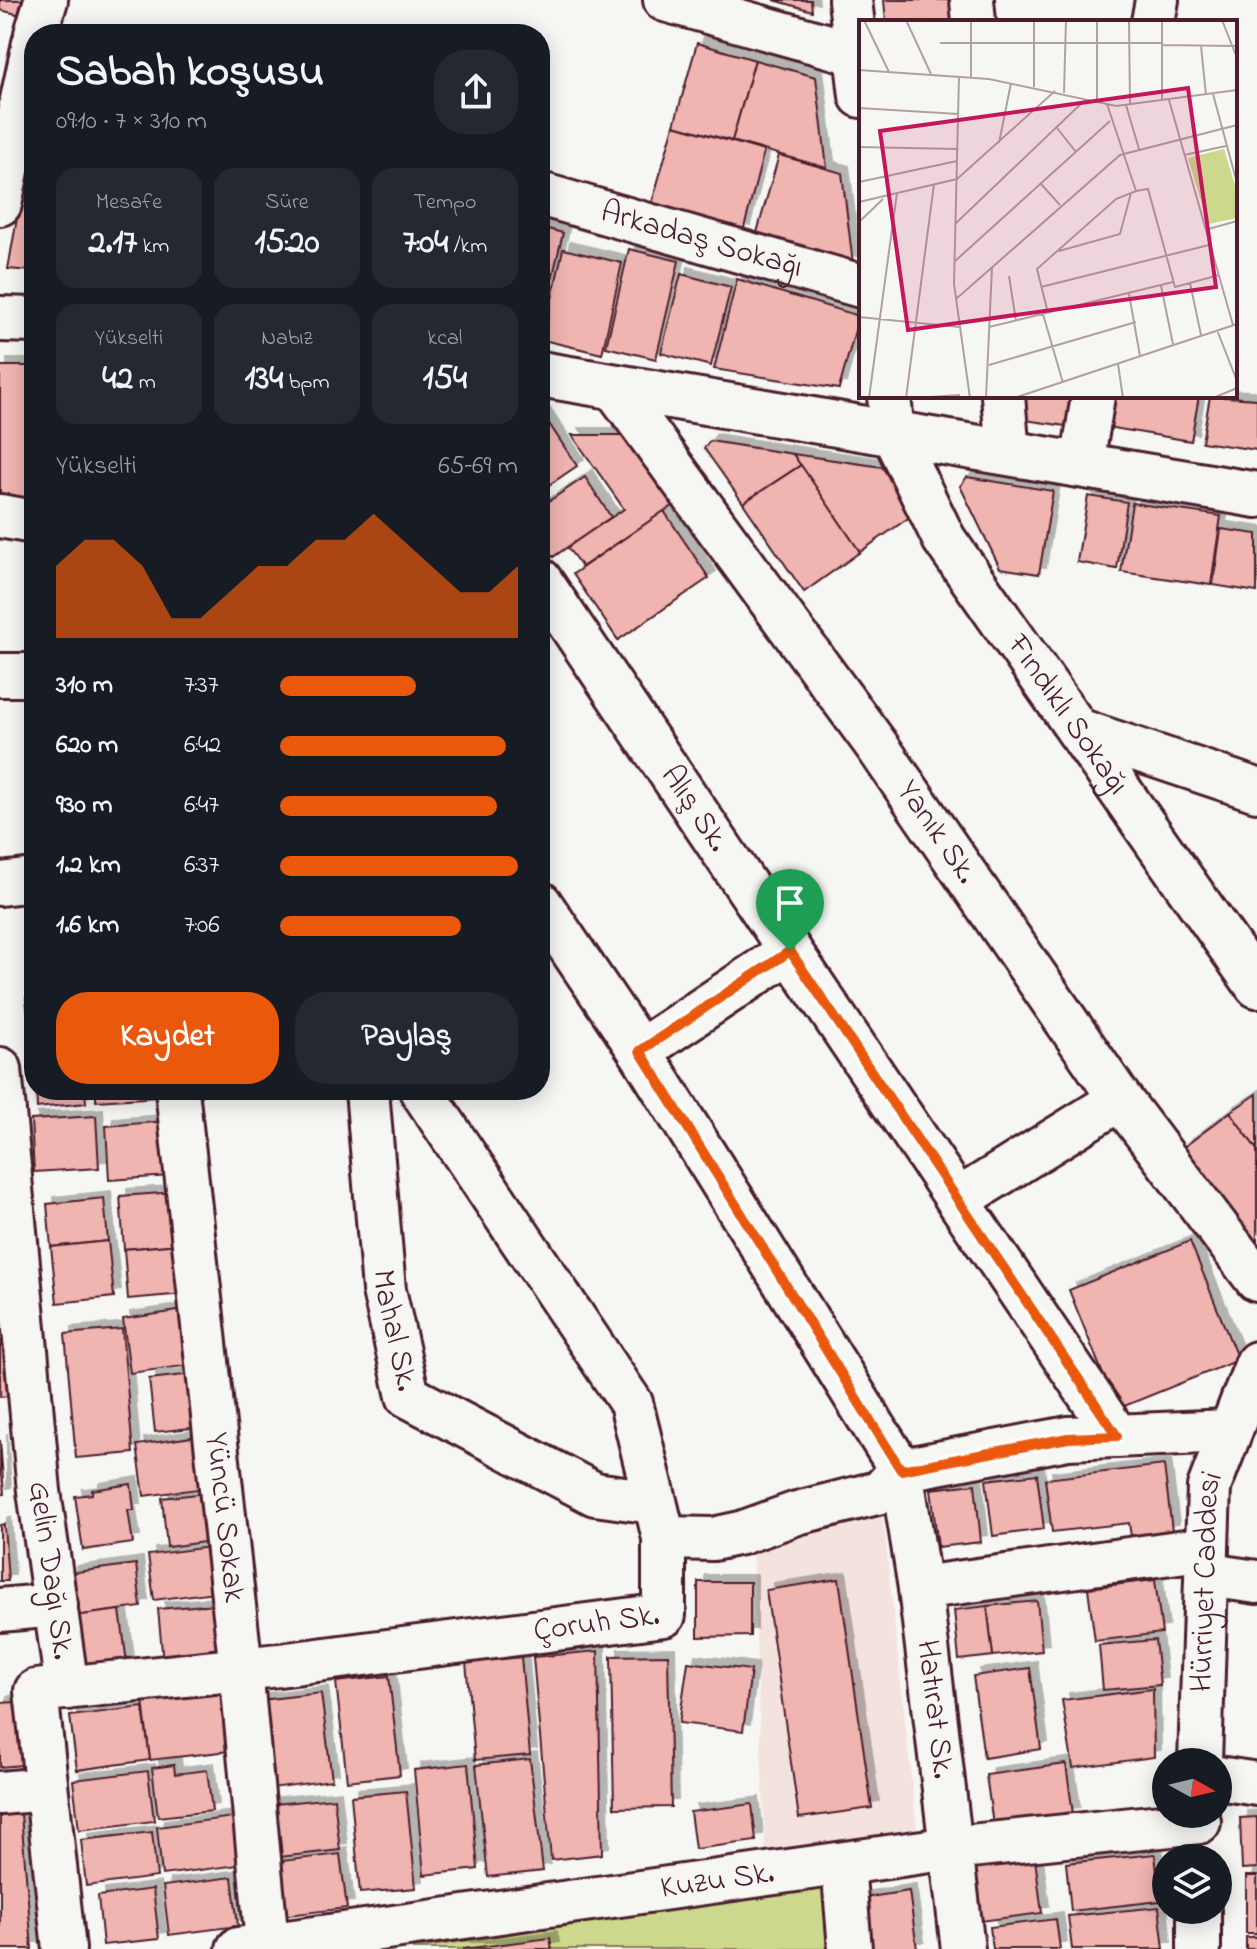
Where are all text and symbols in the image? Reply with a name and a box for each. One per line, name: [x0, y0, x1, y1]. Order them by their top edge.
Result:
inset map: [859, 20, 1237, 398]
text: Sabah koşusu: [56, 41, 324, 105]
button: share: [434, 50, 518, 134]
text: 09:10 · 7 × 310 m: [56, 103, 207, 141]
text: Mesafe: [96, 187, 162, 219]
text: Süre: [265, 187, 309, 219]
text: Tempo: [414, 187, 476, 219]
street label: Arkadaş Sokağı: [595, 189, 808, 292]
text: 2.17: [89, 219, 137, 269]
text: 15:20: [255, 219, 319, 269]
text: 7:04: [403, 219, 448, 269]
text: km: [137, 231, 169, 263]
text: /km: [448, 231, 487, 263]
text: Yükselti: [95, 323, 163, 355]
text: Nabız: [261, 323, 313, 355]
text: kcal: [428, 323, 462, 355]
text: 42: [102, 355, 133, 405]
text: 134: [244, 355, 283, 405]
text: 154: [423, 355, 467, 405]
text: m: [133, 367, 156, 399]
text: bpm: [283, 367, 330, 399]
text: Yükselti: [56, 448, 137, 486]
text: 65–69 m: [438, 448, 518, 486]
street label: Fındıklı Sokağı: [994, 624, 1140, 805]
text: 310 m: [56, 667, 113, 705]
text: 7:37: [184, 667, 218, 705]
text: 620 m: [56, 727, 118, 765]
text: 6:42: [184, 727, 221, 765]
street label: Alış Sk.: [648, 756, 741, 862]
street label: Yanık Sk.: [884, 771, 989, 894]
text: 930 m: [56, 787, 112, 825]
text: 6:47: [184, 787, 219, 825]
text: 1.2 km: [56, 847, 121, 885]
text: 6:37: [184, 847, 219, 885]
pin: [756, 869, 824, 951]
icon: arrive: [768, 881, 812, 925]
text: 1.6 km: [56, 907, 119, 945]
text: 7:06: [184, 907, 220, 945]
button: Kaydet: [56, 992, 279, 1084]
button: Paylaş: [295, 992, 518, 1084]
street label: Mahal Sk.: [359, 1268, 430, 1396]
street label: Yüncü Sokak: [192, 1430, 257, 1606]
street label: Hürriyet Caddesi: [1179, 1464, 1236, 1693]
street label: Gelin Dağı Sk.: [14, 1478, 86, 1663]
street label: Çoruh Sk.: [531, 1592, 662, 1655]
street label: Hatırat Sk.: [903, 1637, 966, 1781]
north arrow: [1152, 1748, 1232, 1828]
map controls: [1152, 1748, 1232, 1924]
button: layers: [1152, 1844, 1232, 1924]
street label: Kuzu Sk.: [657, 1850, 777, 1912]

